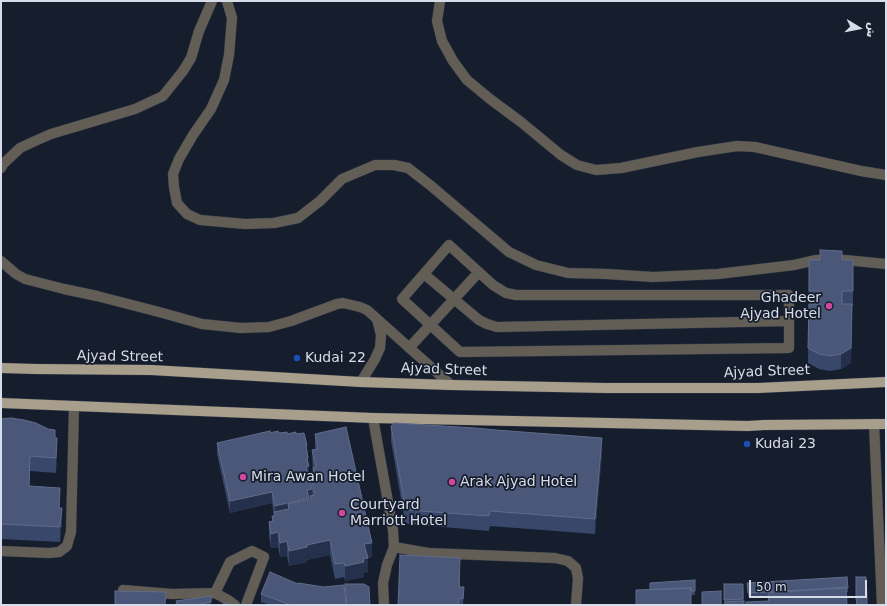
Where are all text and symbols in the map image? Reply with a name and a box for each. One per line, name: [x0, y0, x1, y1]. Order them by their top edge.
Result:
north arrow: [839, 8, 879, 48]
text: ش: [864, 22, 879, 39]
place label: Ghadeer Ajyad Hotel: [740, 290, 821, 322]
marker: Ghadeer Ajyad Hotel: [824, 301, 834, 311]
street label: Ajyad Street: [77, 348, 163, 366]
place label: Kudai 22: [305, 350, 366, 366]
marker: Kudai 22: [292, 353, 302, 363]
street label: Ajyad Street: [401, 360, 487, 380]
street label: Ajyad Street: [724, 362, 810, 382]
place label: Kudai 23: [755, 436, 816, 452]
marker: Kudai 23: [742, 439, 752, 449]
place label: Mira Awan Hotel: [251, 469, 365, 485]
marker: Mira Awan Hotel: [238, 472, 248, 482]
place label: Arak Ajyad Hotel: [460, 474, 577, 490]
marker: Arak Ajyad Hotel: [447, 477, 457, 487]
place label: Courtyard Marriott Hotel: [350, 497, 447, 530]
marker: Courtyard Marriott Hotel: [337, 508, 347, 518]
scale bar: [751, 572, 869, 598]
text: 50 m: [756, 580, 787, 594]

